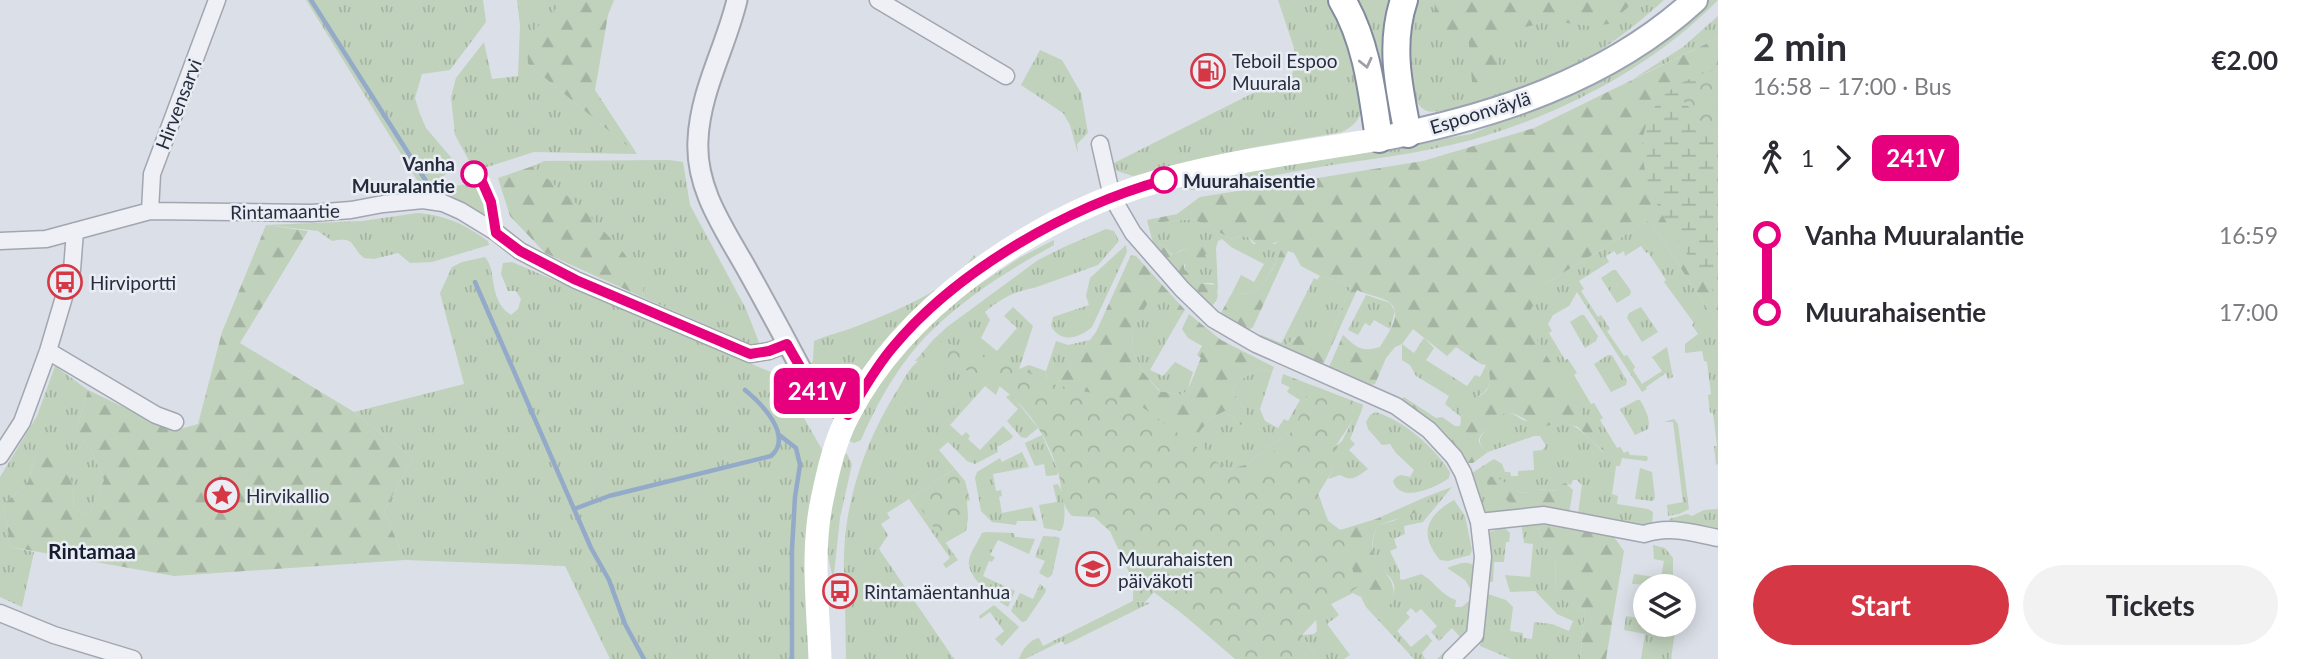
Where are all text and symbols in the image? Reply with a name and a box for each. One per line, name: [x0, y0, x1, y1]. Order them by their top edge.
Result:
text: 2 min: [1753, 23, 1847, 69]
text: €2.00: [2212, 44, 2278, 76]
place label: Teboil Espoo Muurala: [1232, 49, 1338, 94]
fuel station icon: Teboil Espoo Muurala: [1189, 52, 1227, 90]
street label: Hirvensarvi: [150, 56, 206, 152]
one-way arrow: [1358, 57, 1372, 69]
text: 16:58 – 17:00 · Bus: [1753, 72, 1952, 100]
street label: Espoonväylä: [1427, 86, 1533, 138]
icon: walk: [1753, 139, 1791, 177]
icon: forward: [1824, 139, 1862, 177]
text: 241V: [1886, 143, 1945, 172]
text: 1: [1801, 144, 1814, 172]
place label: Vanha Muuralantie: [352, 152, 455, 197]
marker: Vanha Muuralantie: [461, 161, 487, 187]
marker: Muurahaisentie: [1151, 167, 1177, 193]
place label: Muurahaisentie: [1183, 169, 1315, 192]
street label: Rintamaantie: [230, 199, 340, 223]
text: Vanha Muuralantie: [1805, 219, 2024, 251]
text: 16:59: [2219, 221, 2278, 249]
bus stop icon: Hirviportti: [46, 263, 84, 301]
place label: Hirviportti: [90, 271, 176, 294]
text: Muurahaisentie: [1805, 296, 1986, 328]
text: 17:00: [2219, 298, 2278, 326]
line badge: 241V: [768, 368, 866, 414]
text: 241V: [788, 376, 846, 405]
place icon: Hirvikallio: [203, 476, 241, 514]
place label: Hirvikallio: [246, 484, 330, 507]
district label: Rintamaa: [48, 538, 136, 563]
place label: Muurahaisten päiväkoti: [1118, 547, 1233, 592]
school or university icon: Muurahaisten päiväkoti: [1074, 550, 1112, 588]
button: Start: [1753, 565, 2009, 645]
button: Tickets: [2023, 565, 2278, 645]
bus stop icon: Rintamäentanhua: [821, 572, 859, 610]
map controls: [1633, 574, 1696, 637]
button: layers: [1633, 574, 1696, 637]
place label: Rintamäentanhua: [864, 580, 1010, 603]

